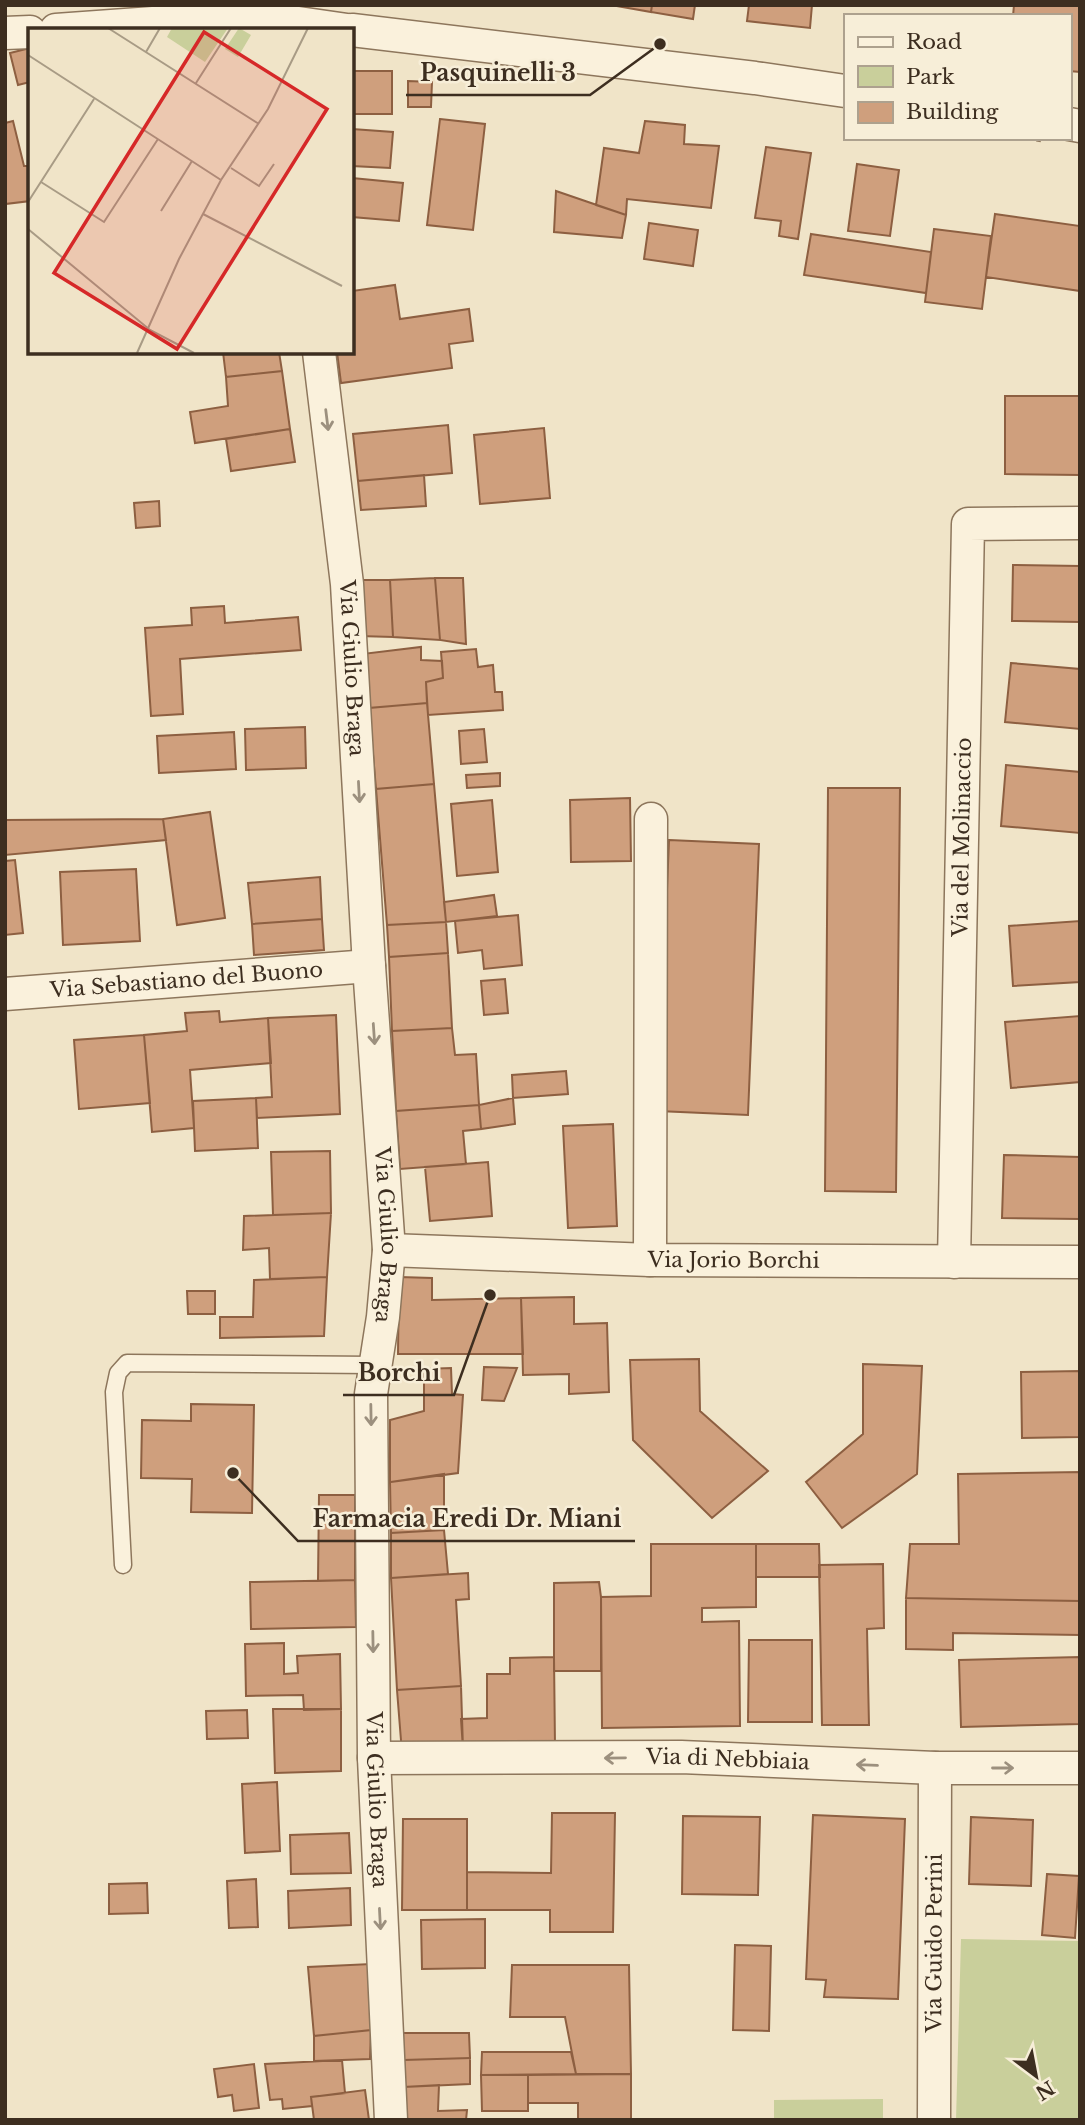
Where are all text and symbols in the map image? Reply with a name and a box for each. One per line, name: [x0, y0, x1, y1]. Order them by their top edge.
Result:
legend: [844, 14, 1071, 140]
inset map: [28, 28, 354, 354]
text: Road: [906, 29, 962, 55]
callout: Pasquinelli 3: [406, 51, 590, 95]
text: Pasquinelli 3: [420, 59, 576, 87]
text: Park: [906, 64, 955, 90]
text: Building: [906, 99, 999, 125]
one-way arrow: [321, 408, 334, 430]
street label: Via Giulio Braga: [334, 578, 370, 757]
street label: Via del Molinaccio: [947, 737, 977, 938]
one-way arrow: [353, 781, 366, 803]
street label: Via Sebastiano del Buono: [48, 957, 324, 1004]
one-way arrow: [368, 1022, 381, 1045]
street label: Via Giulio Braga: [369, 1145, 402, 1324]
street label: Via Jorio Borchi: [647, 1247, 820, 1274]
callout: Borchi: [343, 1351, 454, 1395]
text: Borchi: [358, 1359, 440, 1387]
one-way arrow: [364, 1403, 378, 1426]
callout: Farmacia Eredi Dr. Miani: [298, 1497, 635, 1541]
text: Farmacia Eredi Dr. Miani: [313, 1505, 621, 1533]
one-way arrow: [366, 1631, 380, 1654]
street label: Via Giulio Braga: [361, 1711, 393, 1889]
street label: Via di Nebbiaia: [645, 1744, 811, 1776]
one-way arrow: [604, 1751, 627, 1765]
one-way arrow: [856, 1759, 879, 1772]
one-way arrow: [992, 1761, 1015, 1775]
street label: Via Guido Perini: [921, 1853, 948, 2034]
one-way arrow: [374, 1907, 387, 1930]
north arrow: [1001, 2041, 1071, 2111]
text: N: [1031, 2076, 1058, 2105]

